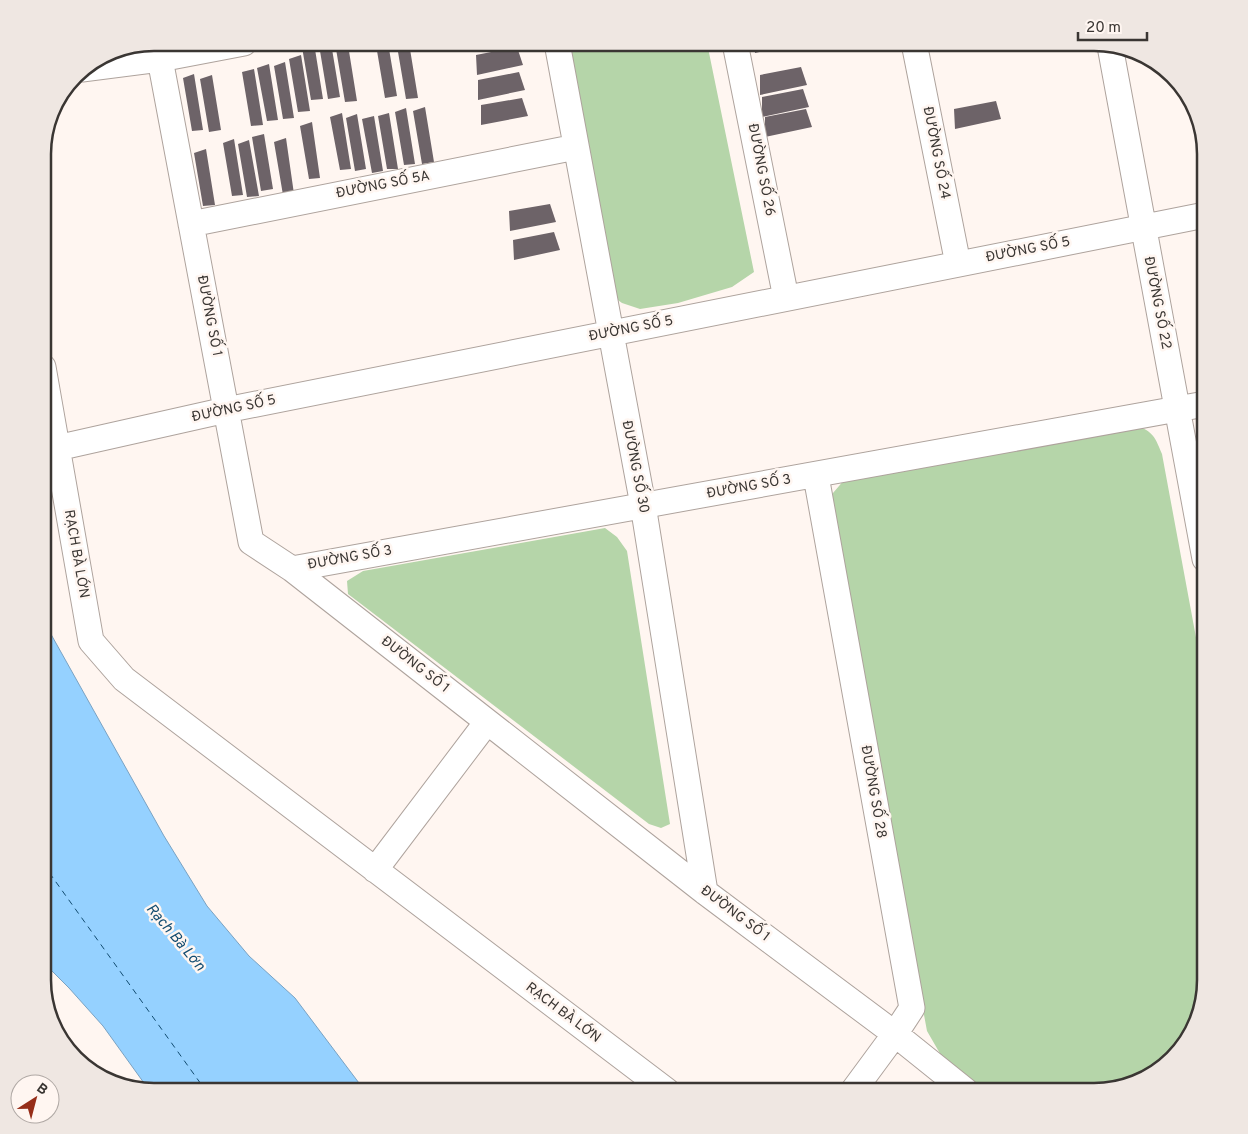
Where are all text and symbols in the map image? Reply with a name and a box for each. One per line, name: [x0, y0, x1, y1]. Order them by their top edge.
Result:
scale bar: [1078, 10, 1147, 42]
text: 20 m: [1086, 19, 1121, 38]
street label: ĐƯỜNG SỐ 24: [919, 105, 956, 201]
street label: ĐƯỜNG SỐ 26: [744, 122, 781, 218]
street label: ĐƯỜNG SỐ 5A: [334, 165, 431, 202]
street label: ĐƯỜNG SỐ 5: [984, 231, 1072, 267]
street label: ĐƯỜNG SỐ 22: [1140, 255, 1177, 351]
street label: ĐƯỜNG SỐ 1: [193, 273, 228, 358]
street label: ĐƯỜNG SỐ 5: [587, 310, 675, 346]
street label: ĐƯỜNG SỐ 5: [190, 389, 278, 426]
street label: ĐƯỜNG SỐ 30: [618, 419, 655, 515]
street label: ĐƯỜNG SỐ 3: [705, 468, 793, 503]
street label: RẠCH BÀ LỚN: [60, 508, 93, 600]
street label: ĐƯỜNG SỐ 3: [306, 539, 394, 574]
street label: ĐƯỜNG SỐ 1: [377, 631, 454, 697]
street label: ĐƯỜNG SỐ 28: [856, 744, 892, 840]
street label: ĐƯỜNG SỐ 1: [697, 880, 775, 946]
water label: Rạch Bà Lớn: [141, 900, 209, 976]
street label: RẠCH BÀ LỚN: [522, 978, 605, 1047]
north arrow: [10, 1074, 60, 1124]
text: B: [33, 1080, 51, 1099]

